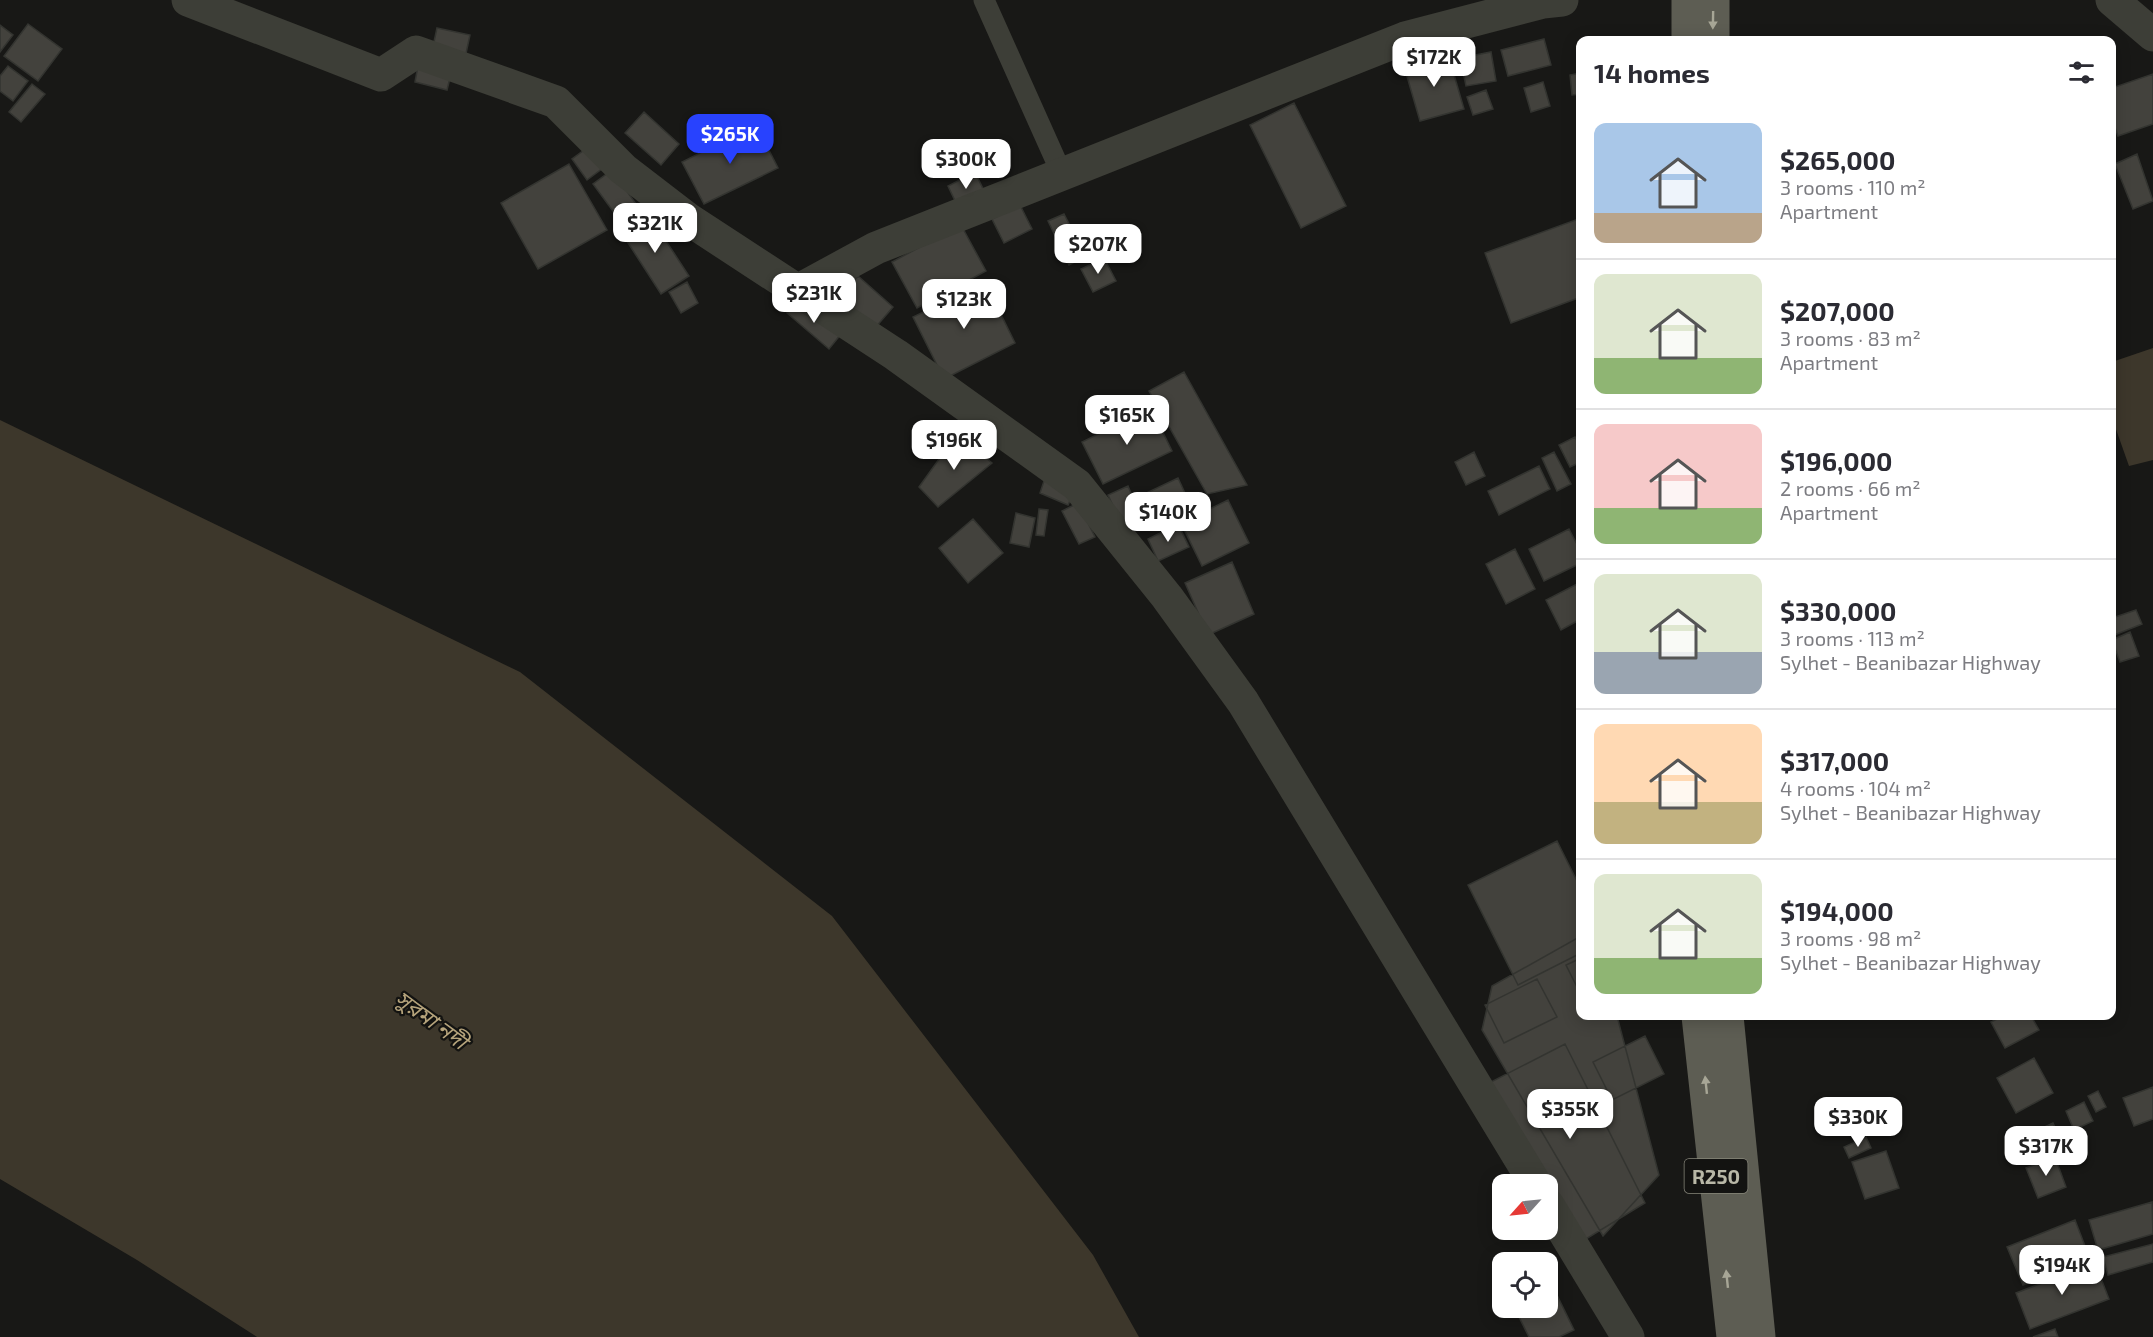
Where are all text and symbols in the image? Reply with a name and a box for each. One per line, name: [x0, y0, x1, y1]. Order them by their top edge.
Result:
one-way arrow: [1708, 11, 1718, 30]
pin: $172K: [1392, 37, 1476, 88]
text: $172K: [1406, 44, 1462, 68]
icon: filters: [2065, 56, 2098, 89]
text: 14 homes: [1594, 57, 1710, 88]
pin: $265K: [688, 114, 772, 165]
text: $265K: [701, 121, 759, 145]
pin: $300K: [924, 139, 1008, 190]
text: $265,000: [1780, 144, 1895, 175]
text: $300K: [936, 146, 996, 170]
icon: home: [1642, 147, 1714, 219]
text: 3 rooms · 110 m²: [1780, 175, 1926, 199]
text: Apartment: [1780, 199, 1878, 223]
pin: $321K: [613, 203, 697, 254]
text: $321K: [627, 210, 683, 234]
pin: $207K: [1056, 224, 1140, 275]
text: $207K: [1068, 231, 1128, 255]
pin: $231K: [772, 273, 856, 324]
pin: $123K: [922, 279, 1006, 330]
text: $231K: [786, 280, 842, 304]
text: $123K: [936, 286, 992, 310]
text: $207,000: [1780, 295, 1895, 326]
icon: home: [1642, 298, 1714, 370]
text: 3 rooms · 83 m²: [1780, 326, 1921, 350]
text: Apartment: [1780, 350, 1878, 374]
pin: $165K: [1085, 395, 1169, 446]
text: $165K: [1099, 402, 1155, 426]
pin: $196K: [912, 420, 996, 471]
text: $196K: [926, 427, 982, 451]
text: $196,000: [1780, 445, 1893, 476]
icon: home: [1642, 448, 1714, 520]
text: 2 rooms · 66 m²: [1780, 476, 1921, 500]
pin: $140K: [1126, 492, 1210, 543]
text: $140K: [1139, 499, 1197, 523]
text: Apartment: [1780, 500, 1878, 524]
text: $330,000: [1780, 595, 1896, 626]
icon: home: [1642, 598, 1714, 670]
text: 3 rooms · 113 m²: [1780, 626, 1925, 650]
text: Sylhet - Beanibazar Highway: [1780, 650, 2041, 674]
text: $317,000: [1780, 745, 1889, 776]
icon: home: [1642, 748, 1714, 820]
text: 4 rooms · 104 m²: [1780, 776, 1931, 800]
text: Sylhet - Beanibazar Highway: [1780, 800, 2041, 824]
text: $194,000: [1780, 895, 1894, 926]
icon: home: [1642, 898, 1714, 970]
text: 3 rooms · 98 m²: [1780, 926, 1921, 950]
text: Sylhet - Beanibazar Highway: [1780, 950, 2041, 974]
water label: সুরমা নদী: [390, 984, 476, 1058]
one-way arrow: [1701, 1075, 1711, 1094]
pin: $355K: [1528, 1089, 1612, 1140]
text: $355K: [1541, 1096, 1599, 1120]
pin: $330K: [1816, 1097, 1900, 1148]
text: $330K: [1828, 1104, 1888, 1128]
pin: $317K: [2004, 1126, 2088, 1177]
text: $317K: [2019, 1133, 2073, 1157]
road number: R250: [1684, 1159, 1748, 1193]
north arrow: [1492, 1174, 1558, 1240]
map controls: [1492, 1174, 1558, 1318]
pin: $194K: [2020, 1245, 2104, 1296]
button: locate: [1492, 1252, 1558, 1318]
text: $194K: [2033, 1252, 2091, 1276]
one-way arrow: [1722, 1269, 1732, 1288]

